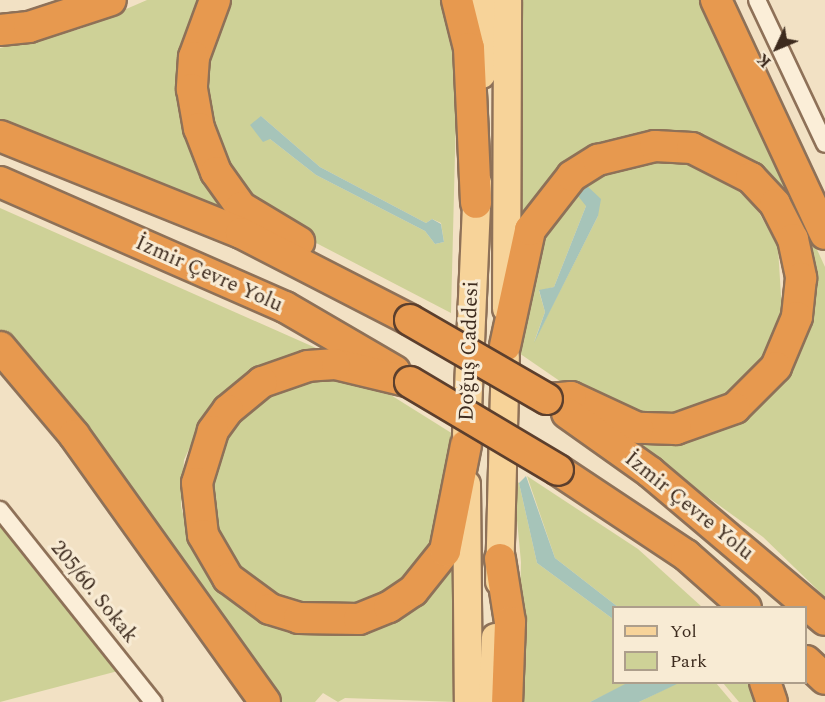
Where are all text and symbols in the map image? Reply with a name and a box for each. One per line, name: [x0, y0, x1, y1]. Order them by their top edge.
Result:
north arrow: [747, 18, 807, 78]
text: K: [751, 48, 777, 73]
street label: İzmir Çevre Yolu: [131, 230, 287, 318]
street label: Doğuş Caddesi: [454, 281, 484, 421]
street label: İzmir Çevre Yolu: [619, 446, 759, 566]
street label: 205/60. Sokak: [45, 536, 143, 648]
legend: [612, 606, 807, 684]
text: Yol: [670, 618, 697, 645]
text: Park: [670, 648, 707, 675]

